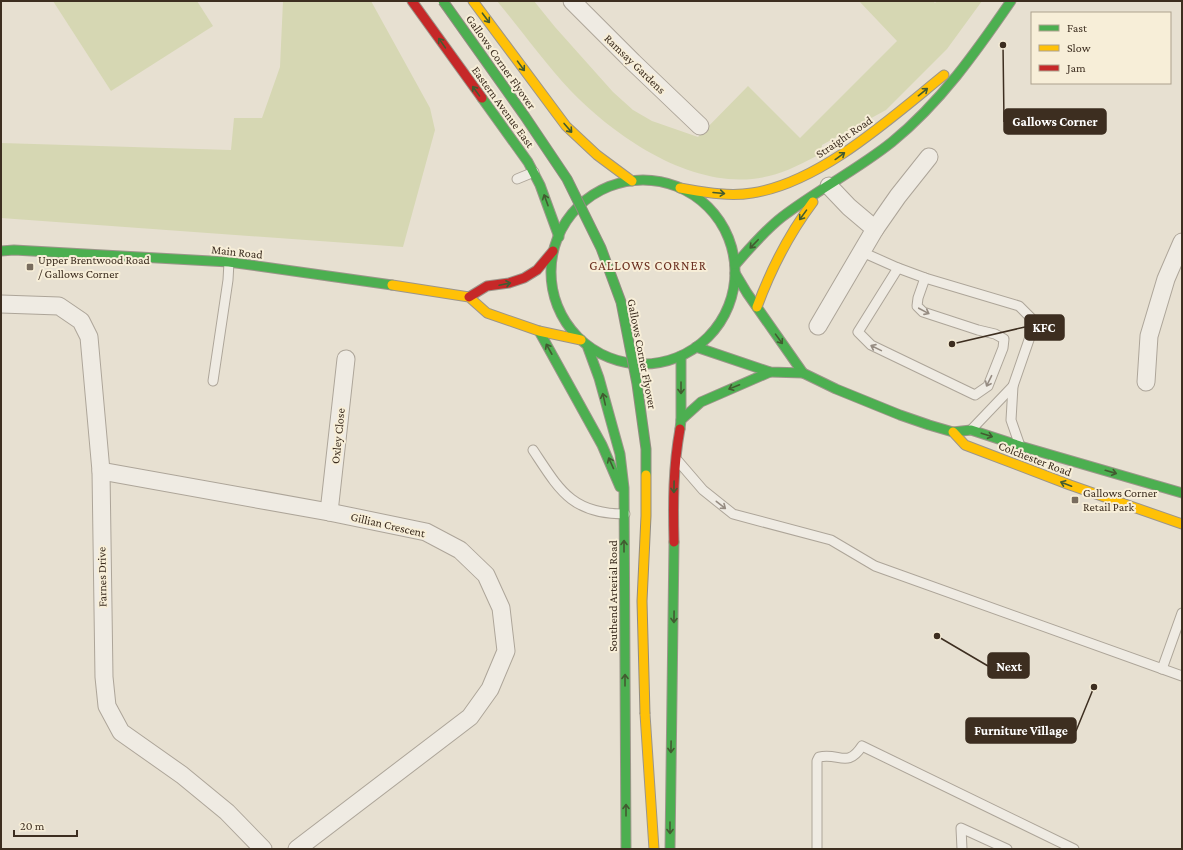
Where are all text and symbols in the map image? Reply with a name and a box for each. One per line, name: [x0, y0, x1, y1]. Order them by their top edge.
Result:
street label: Gallows Corner Flyover: [463, 12, 539, 112]
one-way arrow: [482, 12, 490, 23]
legend: [1031, 12, 1171, 84]
text: Fast: [1067, 21, 1088, 35]
street label: Ramsay Gardens: [601, 31, 669, 97]
one-way arrow: [438, 38, 446, 49]
text: Slow: [1067, 41, 1091, 55]
one-way arrow: [517, 60, 526, 71]
text: Jam: [1066, 61, 1086, 75]
street label: Eastern Avenue East: [469, 64, 538, 151]
one-way arrow: [472, 85, 480, 96]
one-way arrow: [918, 87, 928, 96]
callout: Gallows Corner: [1004, 109, 1106, 134]
street label: Straight Road: [813, 113, 875, 161]
text: Gallows Corner: [1012, 114, 1099, 129]
one-way arrow: [563, 123, 573, 133]
one-way arrow: [835, 152, 846, 160]
one-way arrow: [712, 189, 725, 197]
one-way arrow: [541, 194, 549, 206]
one-way arrow: [799, 209, 808, 220]
one-way arrow: [750, 239, 759, 249]
street label: Main Road: [211, 242, 264, 262]
place label: Upper Brentwood Road / Gallows Corner: [38, 253, 151, 281]
district label: GALLOWS CORNER: [589, 258, 707, 273]
marker: Upper Brentwood Road / Gallows Corner: [25, 262, 35, 272]
one-way arrow: [498, 280, 511, 288]
street label: Gallows Corner Flyover: [624, 298, 660, 411]
one-way arrow: [918, 308, 930, 315]
callout: KFC: [1025, 315, 1064, 340]
text: KFC: [1033, 320, 1056, 335]
one-way arrow: [775, 333, 783, 344]
one-way arrow: [545, 343, 552, 355]
one-way arrow: [871, 344, 883, 351]
one-way arrow: [985, 375, 992, 387]
one-way arrow: [677, 381, 685, 394]
one-way arrow: [729, 383, 741, 391]
one-way arrow: [600, 393, 608, 406]
street label: Oxley Close: [328, 407, 348, 465]
one-way arrow: [980, 432, 993, 439]
street label: Colchester Road: [996, 439, 1074, 480]
one-way arrow: [607, 457, 614, 469]
one-way arrow: [1104, 469, 1117, 476]
one-way arrow: [1060, 479, 1072, 487]
one-way arrow: [670, 480, 677, 493]
place label: Gallows Corner Retail Park: [1083, 486, 1158, 514]
marker: Gallows Corner Retail Park: [1070, 495, 1080, 505]
one-way arrow: [716, 501, 727, 509]
street label: Gillian Crescent: [349, 510, 428, 541]
street label: Southend Arterial Road: [606, 540, 620, 652]
one-way arrow: [621, 540, 628, 553]
street label: Farnes Drive: [94, 547, 110, 607]
one-way arrow: [670, 610, 677, 623]
callout: Next: [988, 653, 1029, 678]
text: Next: [996, 659, 1022, 674]
one-way arrow: [621, 674, 629, 687]
callout: Furniture Village: [966, 718, 1076, 743]
text: Furniture Village: [974, 723, 1068, 738]
one-way arrow: [667, 740, 675, 753]
one-way arrow: [622, 804, 630, 817]
scale bar: [14, 812, 77, 838]
text: 20 m: [20, 819, 45, 833]
one-way arrow: [666, 821, 674, 834]

